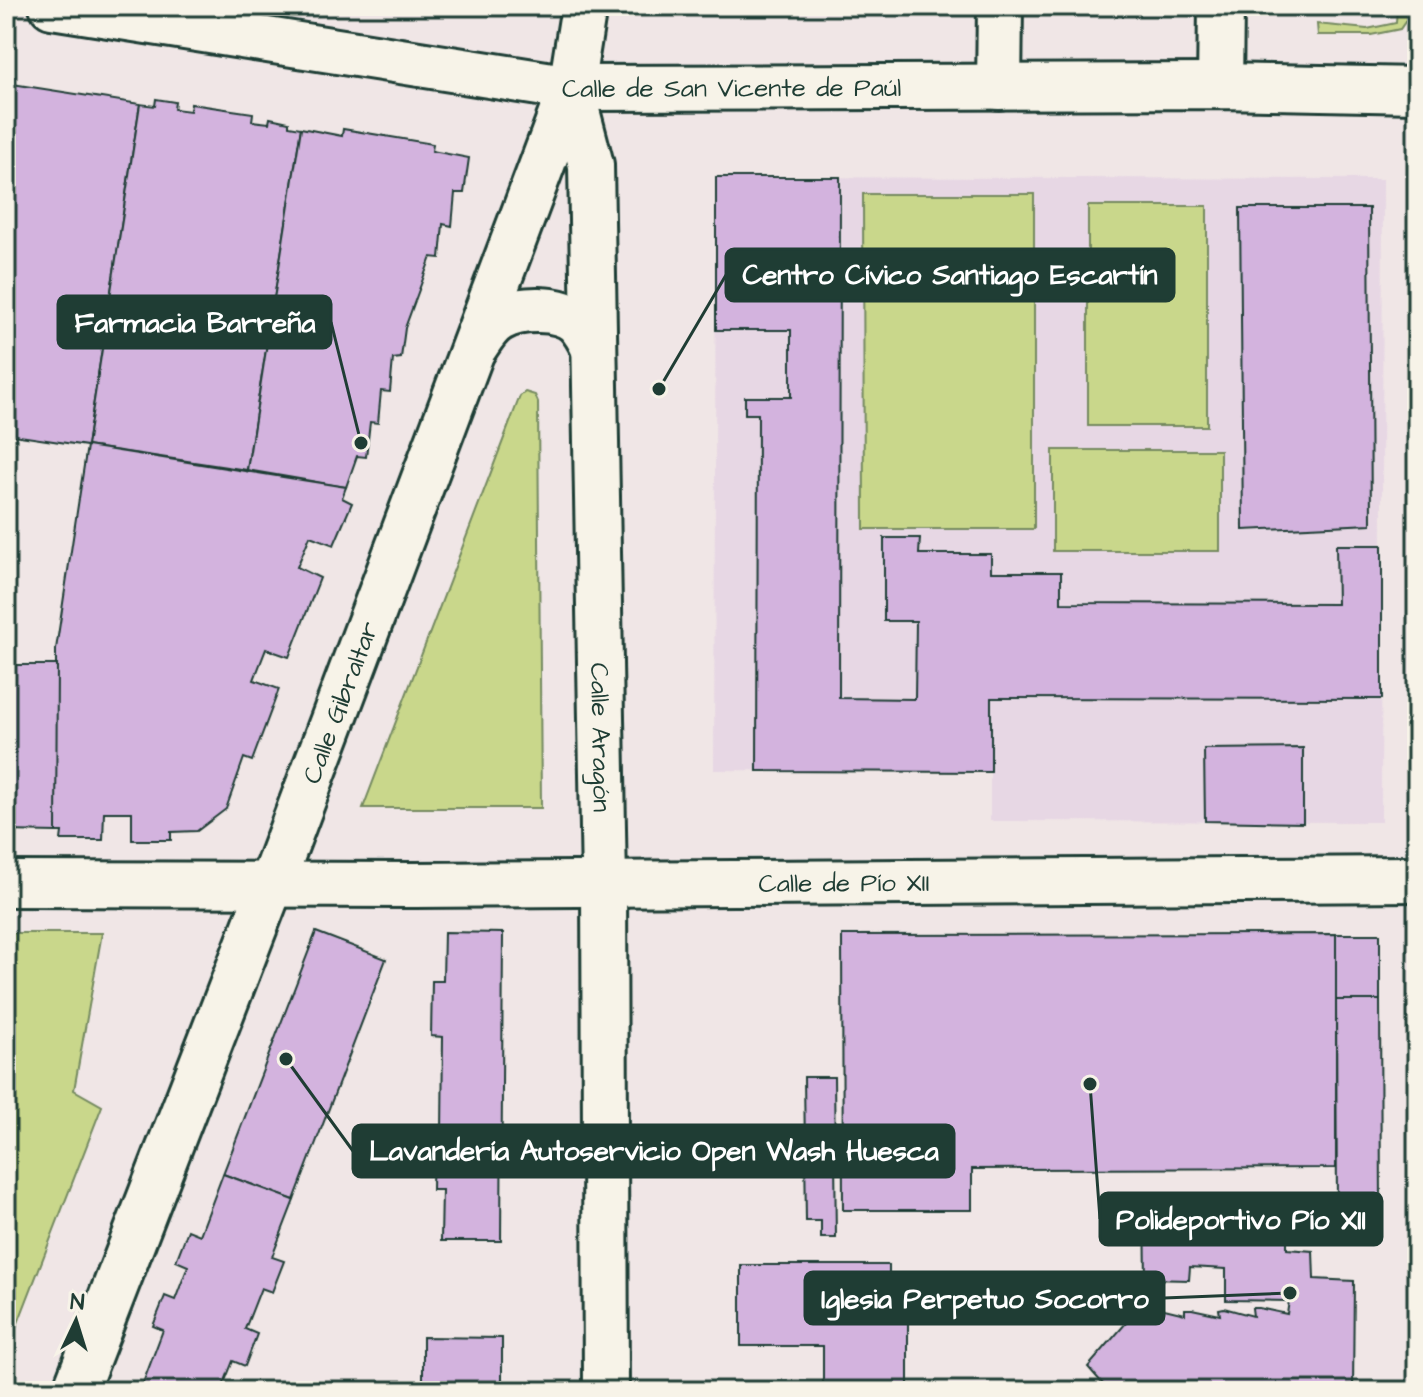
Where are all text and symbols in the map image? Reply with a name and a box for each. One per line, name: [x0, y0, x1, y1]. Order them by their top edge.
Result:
street label: Calle de San Vicente de Paúl: [562, 70, 901, 107]
callout: Centro Cívico Santiago Escartín: [726, 249, 1174, 301]
text: Centro Cívico Santiago Escartín: [742, 256, 1158, 297]
callout: Farmacia Barreña: [58, 296, 331, 348]
text: Farmacia Barreña: [75, 304, 316, 343]
street label: Calle Gibraltar: [294, 616, 388, 789]
street label: Calle Aragón: [581, 662, 620, 812]
street label: Calle de Pío XII: [758, 865, 930, 902]
callout: Lavandería Autoservicio Open Wash Huesca: [353, 1125, 954, 1177]
text: Lavandería Autoservicio Open Wash Huesca: [369, 1132, 939, 1172]
callout: Polideportivo Pío XII: [1100, 1193, 1382, 1245]
text: Polideportivo Pío XII: [1116, 1201, 1366, 1241]
callout: Iglesia Perpetuo Socorro: [805, 1272, 1164, 1324]
text: Iglesia Perpetuo Socorro: [821, 1280, 1149, 1321]
north arrow: [36, 1281, 116, 1361]
text: N: [69, 1287, 85, 1319]

